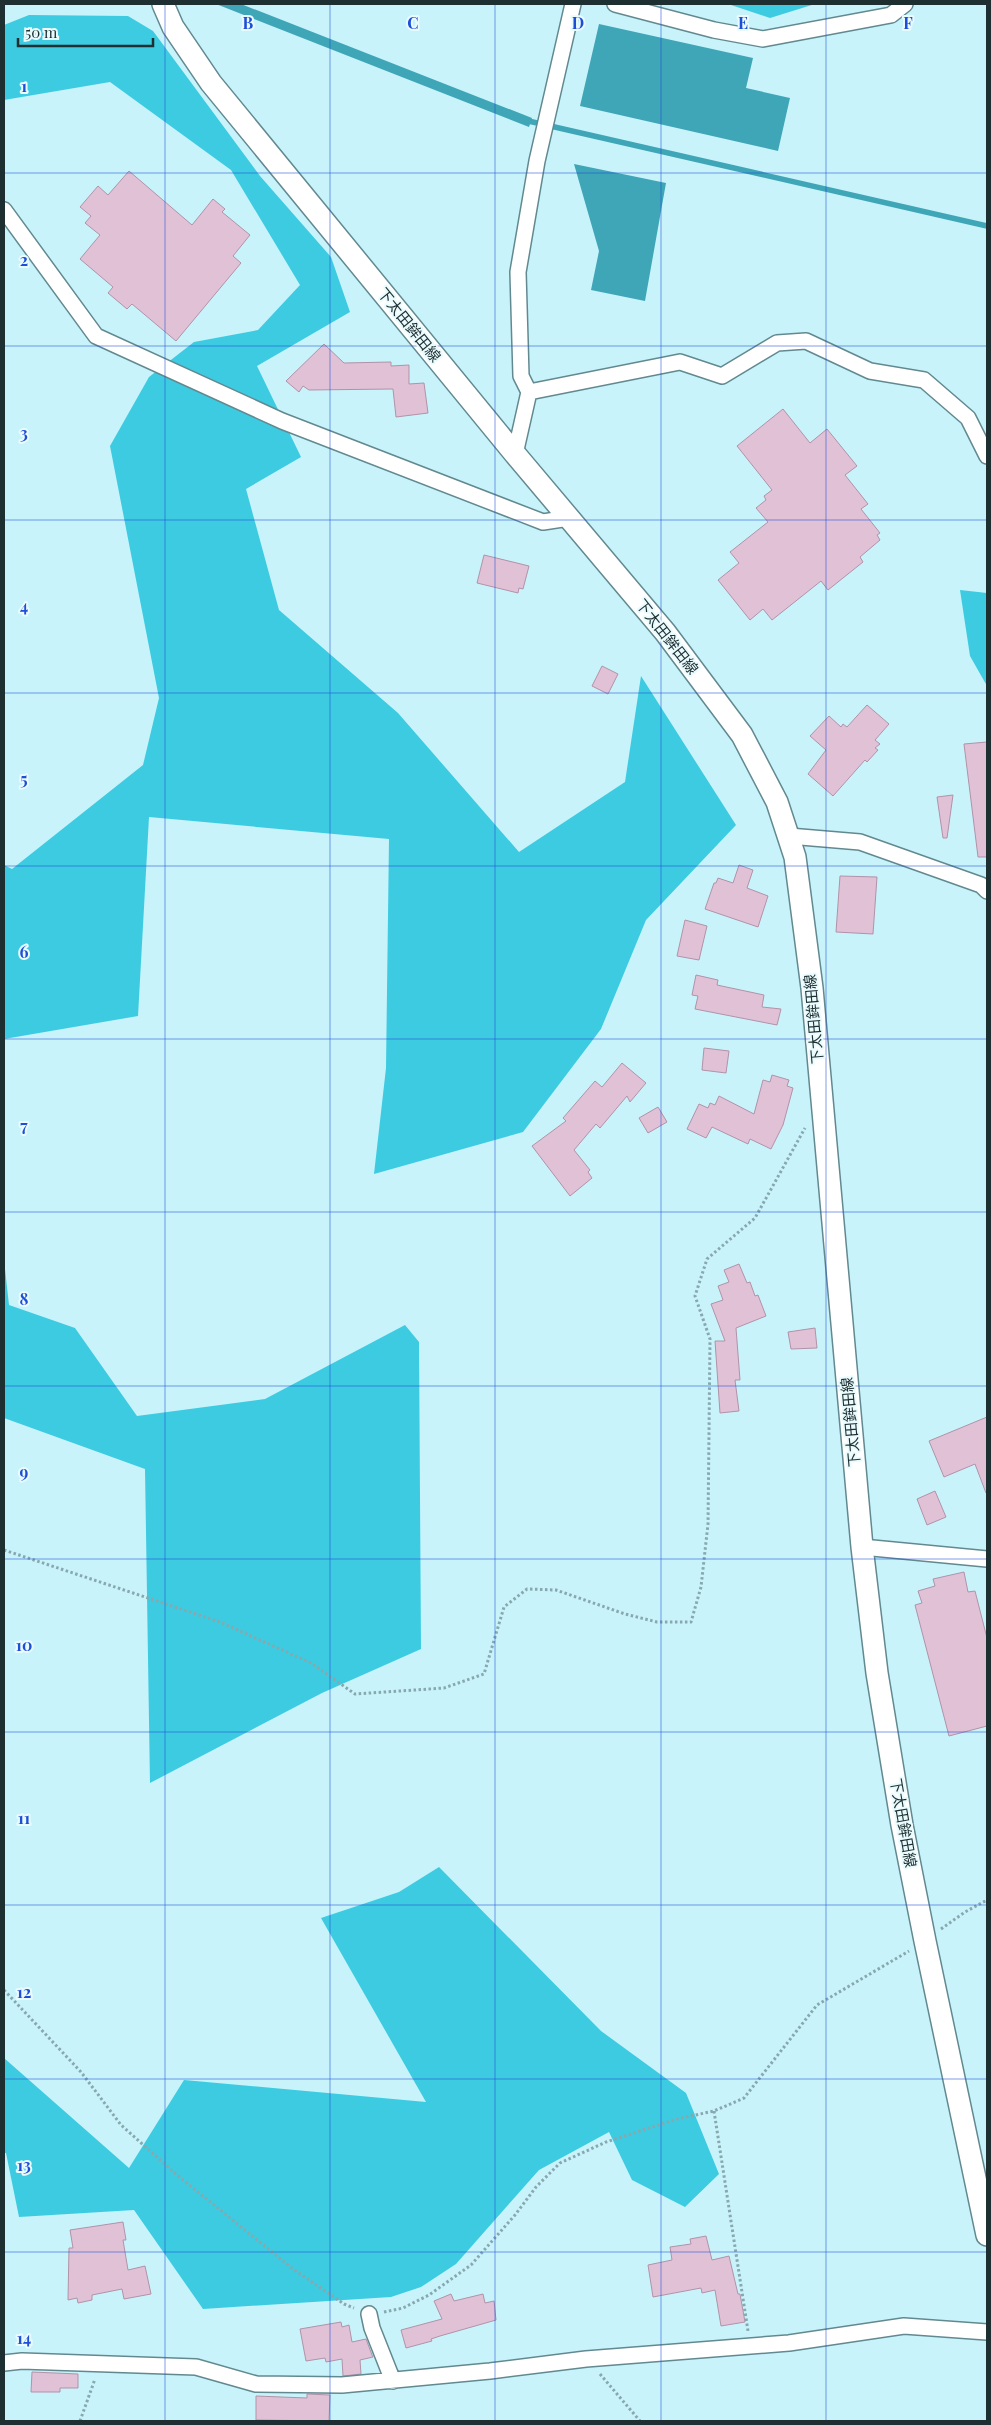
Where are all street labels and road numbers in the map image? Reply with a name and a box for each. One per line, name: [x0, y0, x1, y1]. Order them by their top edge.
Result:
street label: 下太田鉾田線: [374, 283, 446, 366]
street label: 下太田鉾田線: [632, 595, 703, 678]
street label: 下太田鉾田線: [799, 973, 827, 1065]
street label: 下太田鉾田線: [836, 1376, 864, 1468]
street label: 下太田鉾田線: [886, 1777, 922, 1869]

